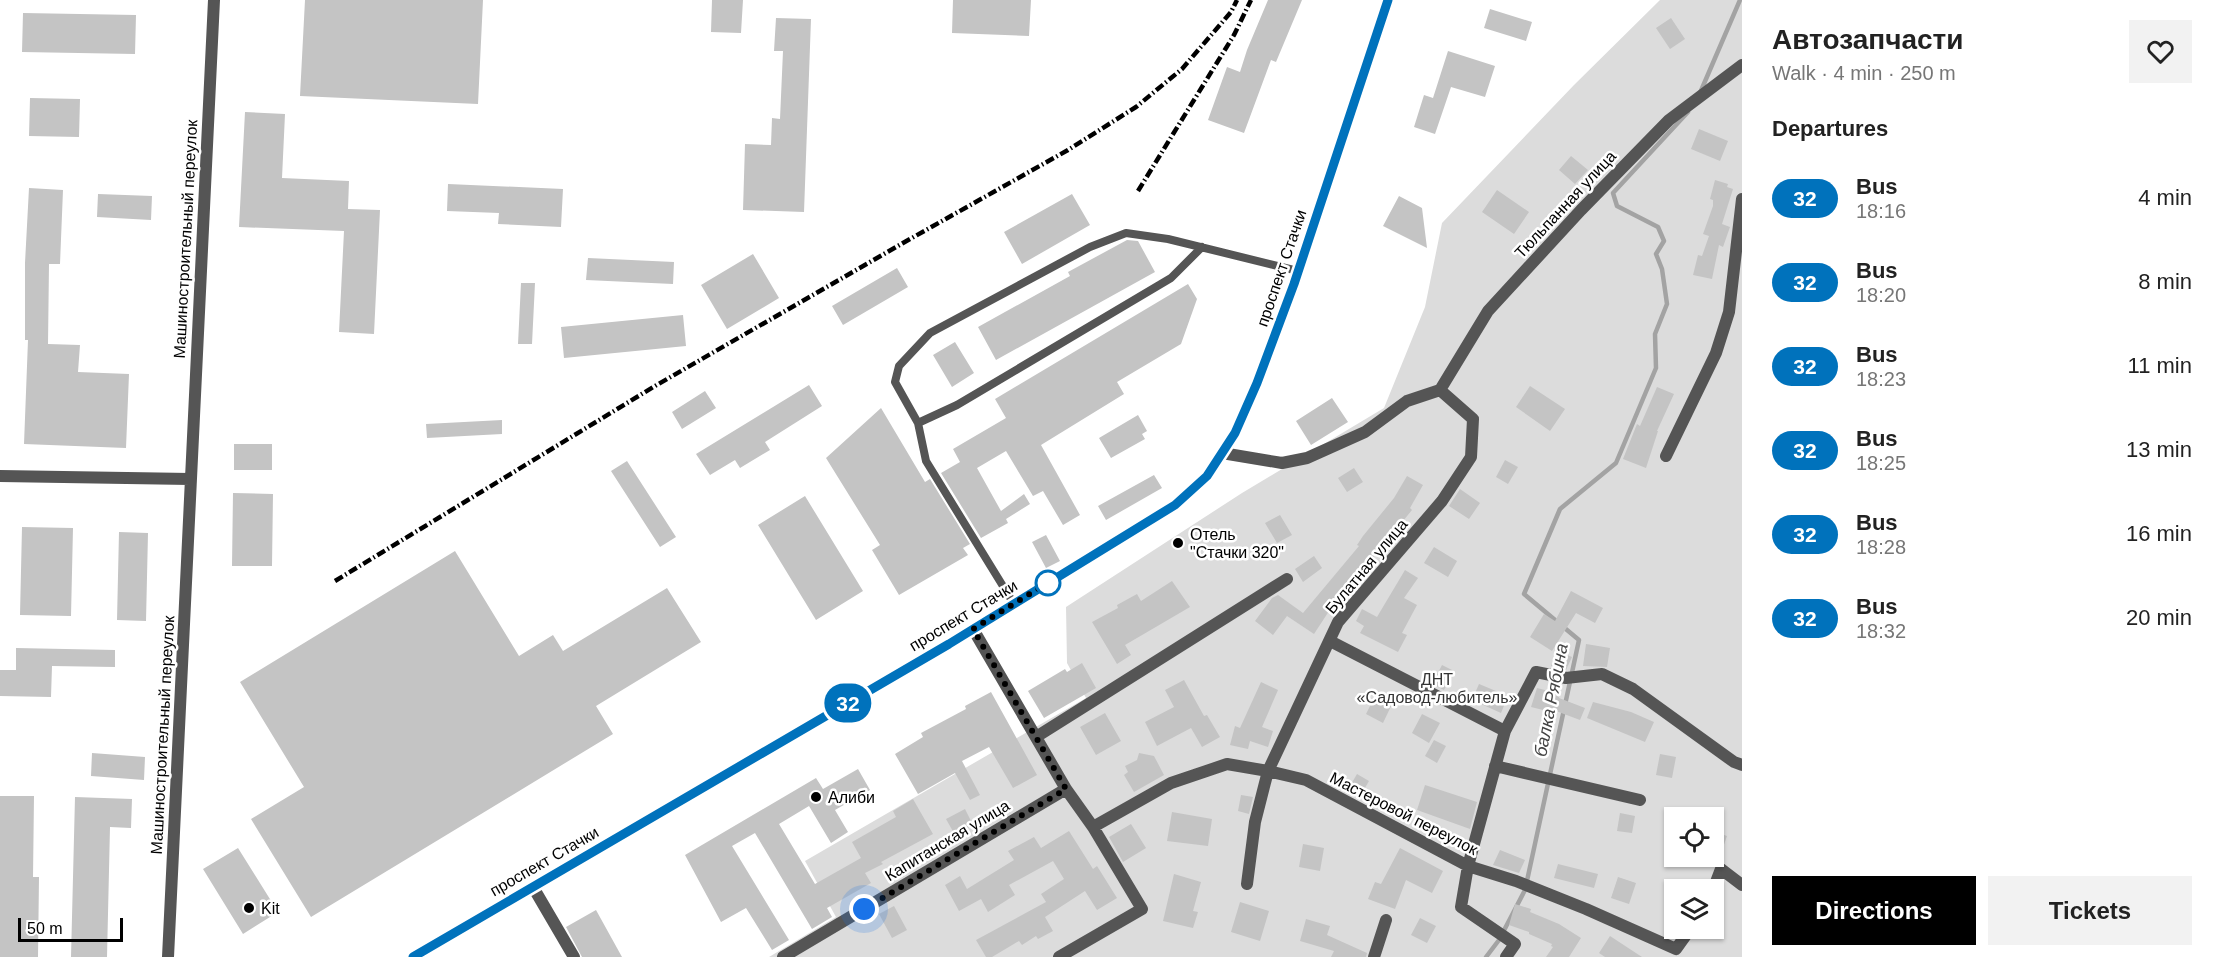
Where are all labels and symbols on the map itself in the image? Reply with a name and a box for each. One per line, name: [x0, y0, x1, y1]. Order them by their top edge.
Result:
street label: Машиностроительный переулок: [171, 118, 200, 359]
street label: Тюльпанная улица: [1512, 147, 1619, 261]
street label: проспект Стачки: [1253, 207, 1309, 329]
street label: Булатная улица: [1322, 516, 1411, 617]
place label: Отель "Стачки 320": [1190, 526, 1284, 561]
marker: Отель "Стачки 320": [1171, 536, 1185, 550]
unlabelled marker: [1035, 570, 1061, 596]
street label: проспект Стачки: [906, 577, 1020, 654]
street label: Машиностроительный переулок: [148, 614, 177, 855]
water label: балка Рябина: [1530, 642, 1572, 758]
park label: ДНТ «Садовод-любитель»: [1357, 671, 1518, 706]
line badge: 32: [821, 684, 875, 722]
street label: Мастеровой переулок: [1327, 769, 1481, 858]
place label: Алиби: [828, 789, 875, 806]
marker: Алиби: [809, 790, 823, 804]
street label: Капитанская улица: [882, 797, 1013, 884]
street label: проспект Стачки: [487, 823, 602, 899]
your location: [849, 894, 879, 924]
place label: Kit: [261, 900, 280, 917]
marker: Kit: [242, 901, 256, 915]
scale bar: [18, 915, 123, 942]

